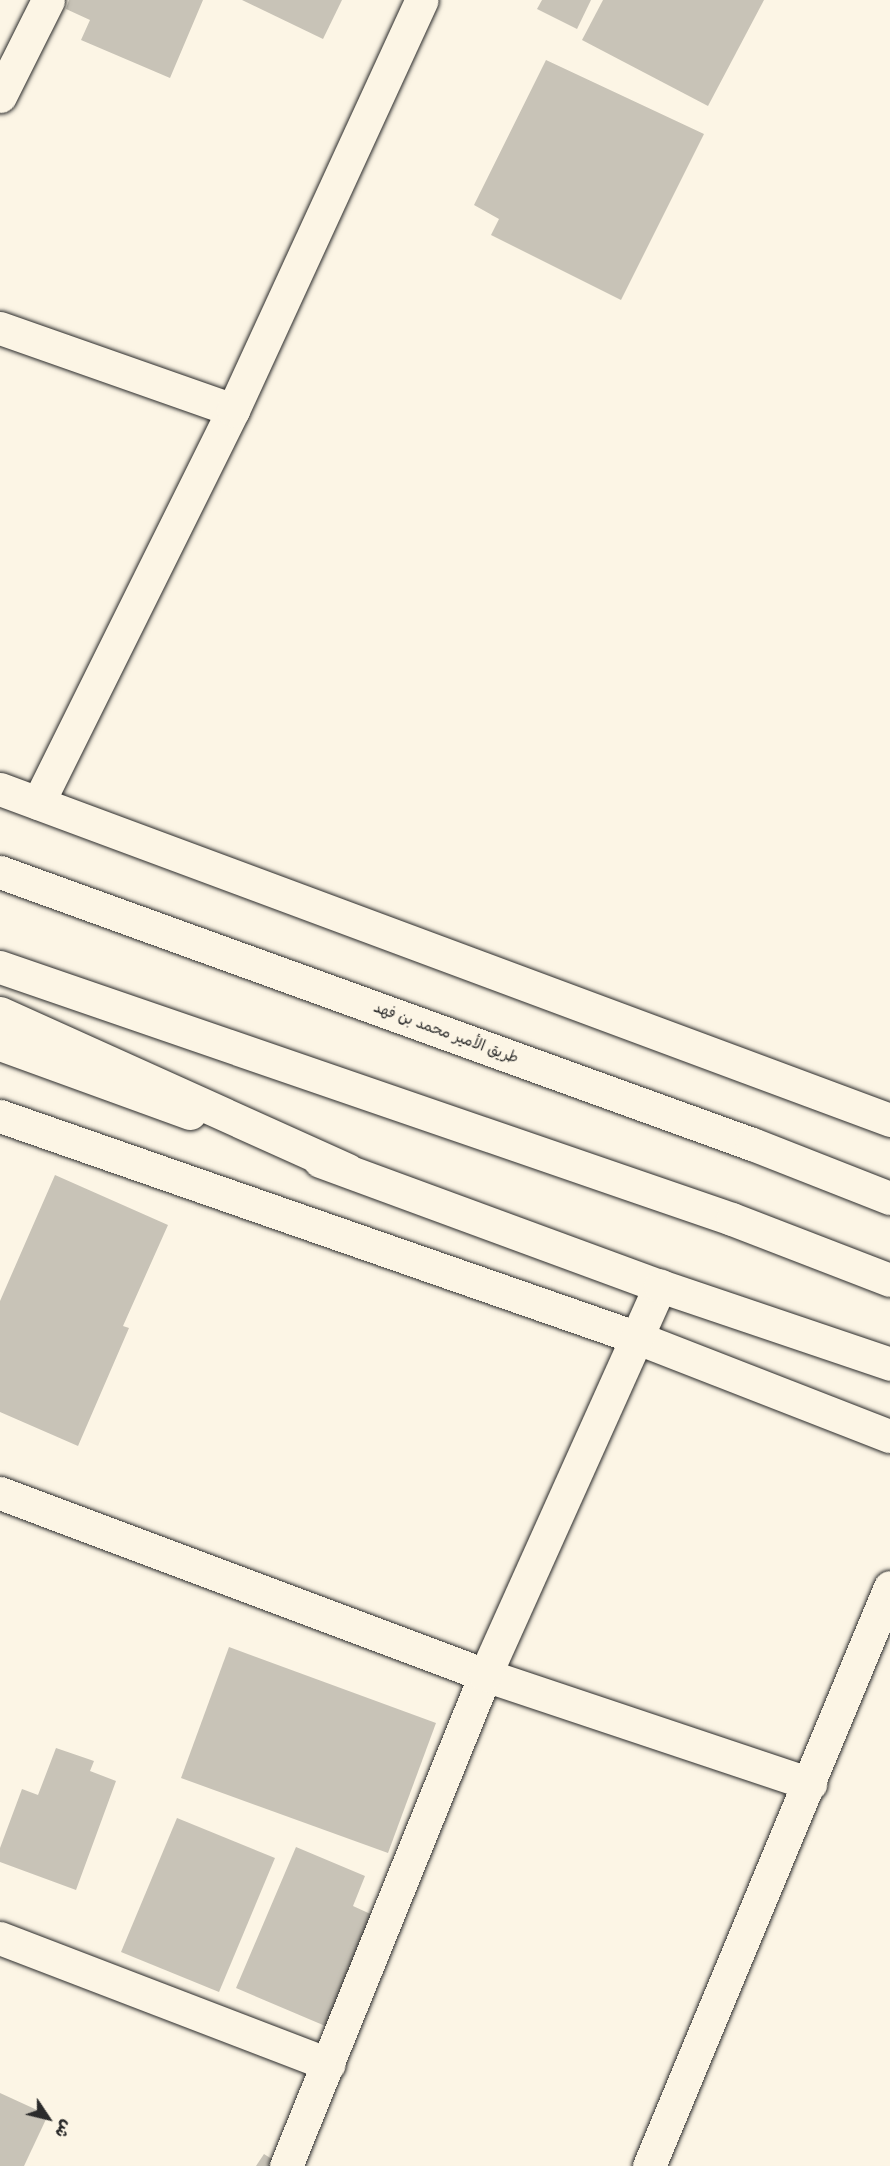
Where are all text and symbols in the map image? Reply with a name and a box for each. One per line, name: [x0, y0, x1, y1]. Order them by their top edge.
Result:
street label: طريق الأمير محمد بن فهد: [371, 998, 521, 1068]
north arrow: [18, 2088, 78, 2148]
text: ش: [50, 2116, 76, 2141]

